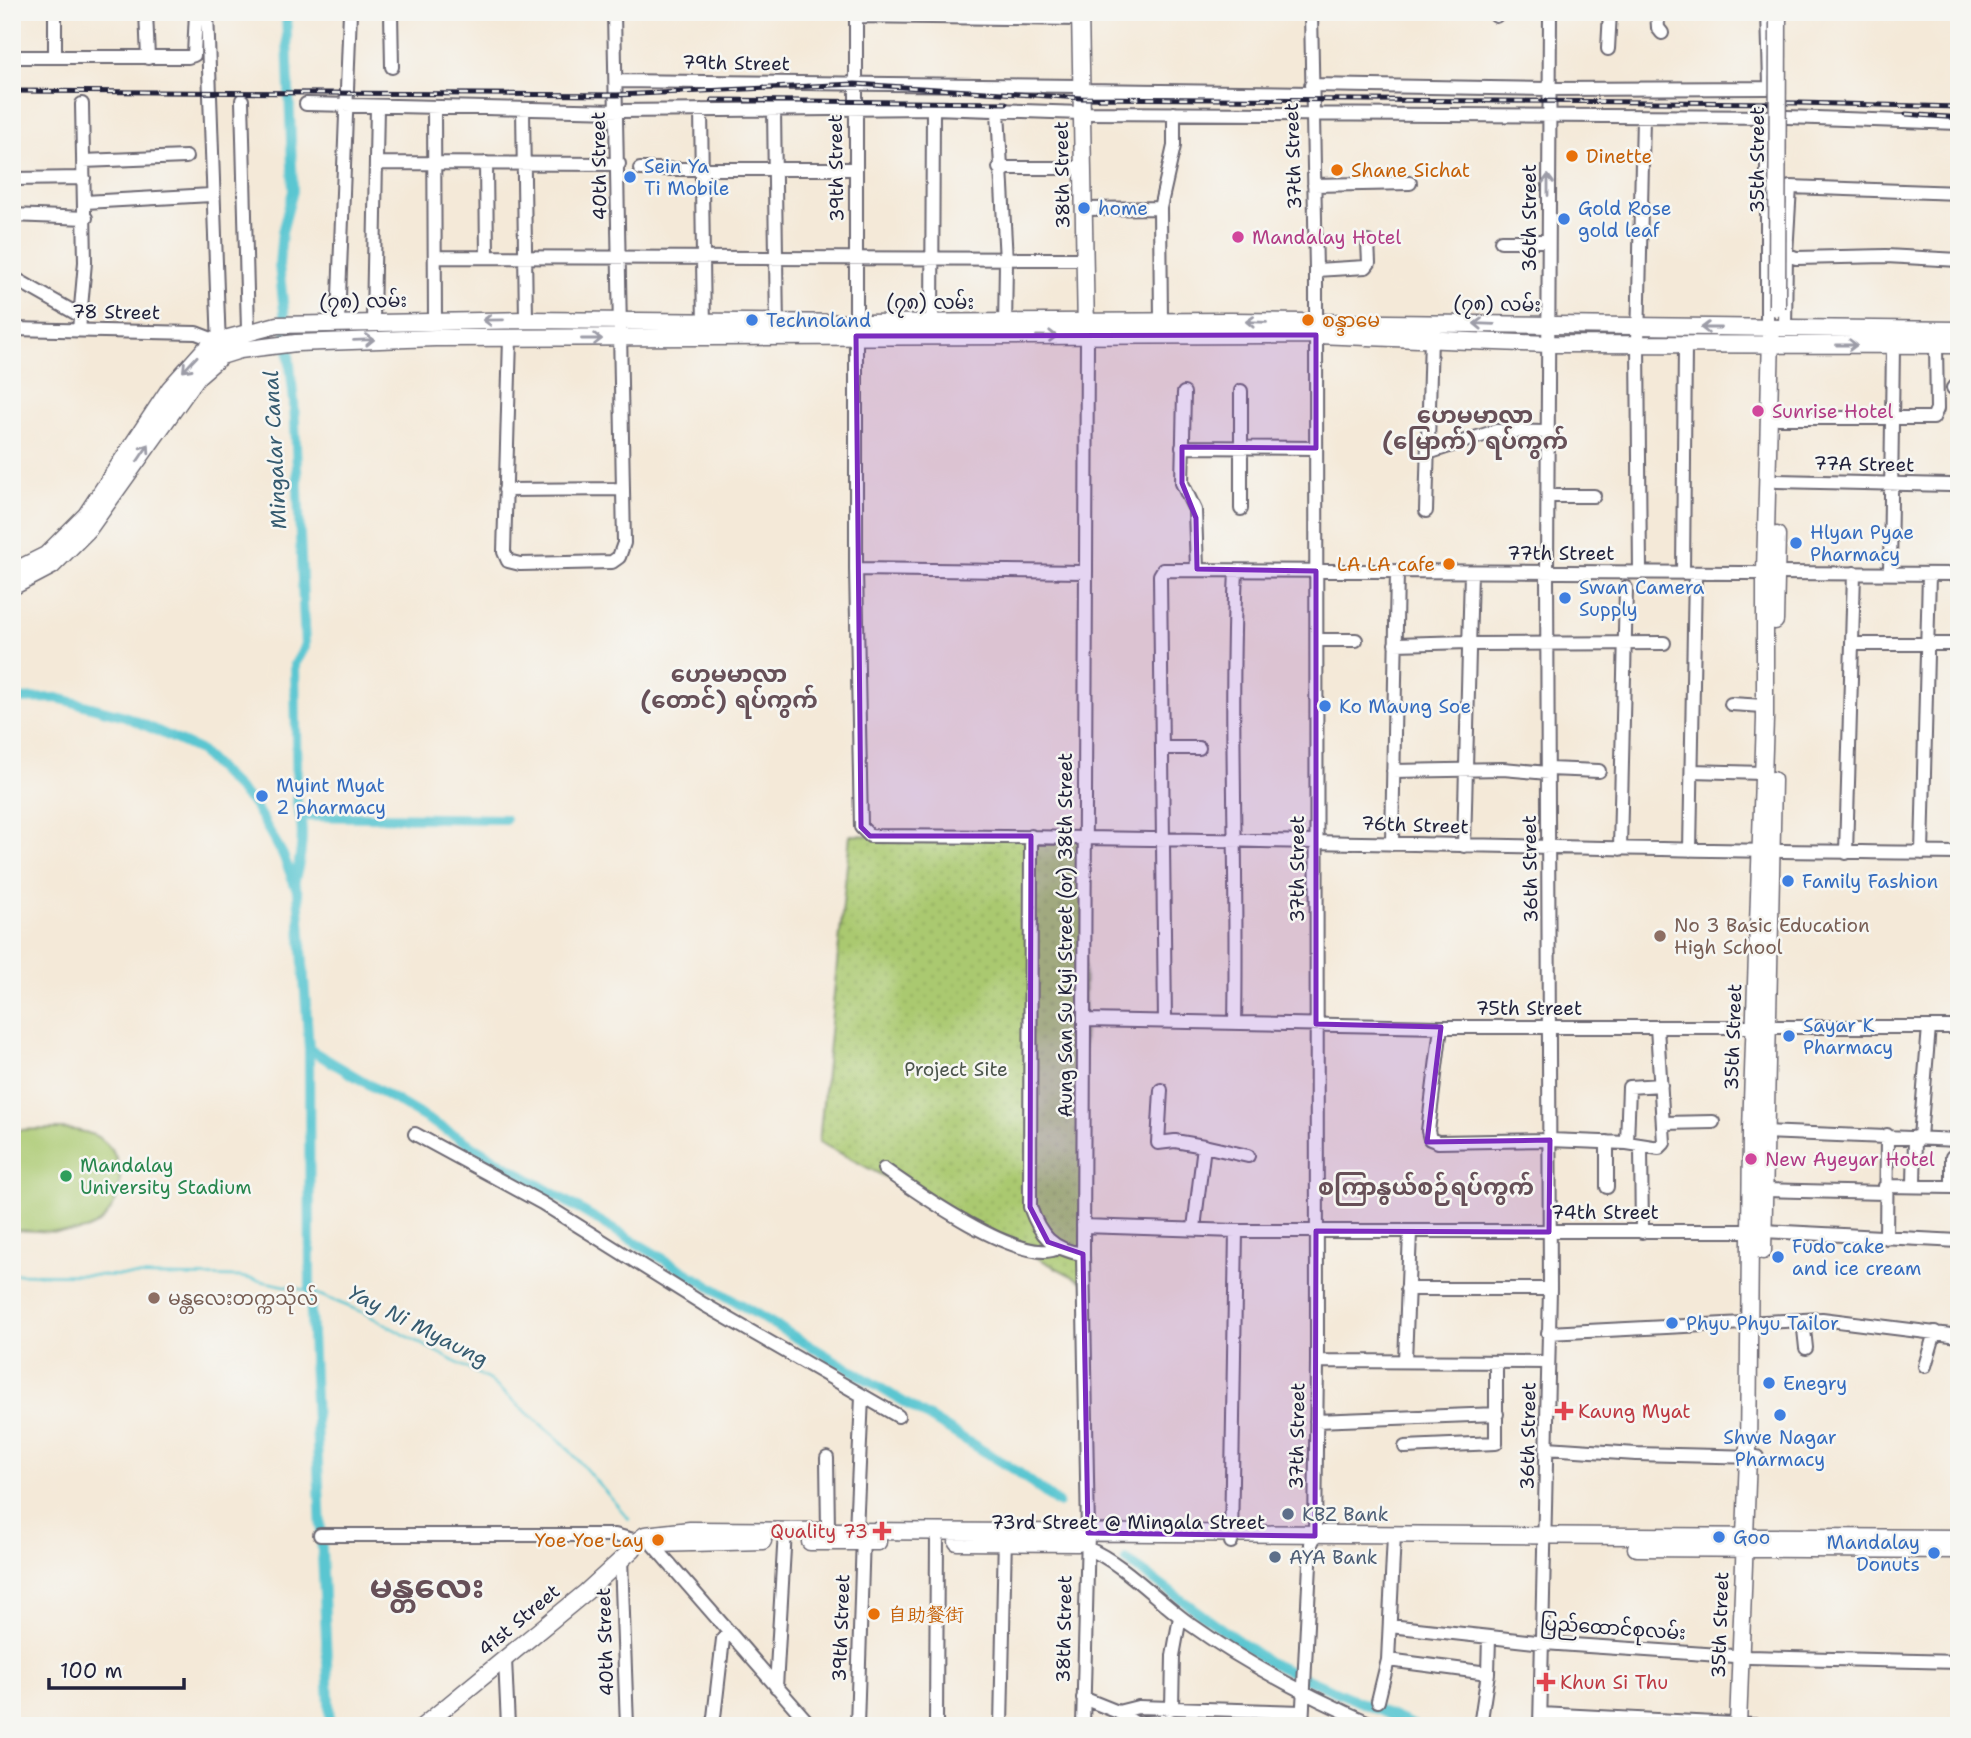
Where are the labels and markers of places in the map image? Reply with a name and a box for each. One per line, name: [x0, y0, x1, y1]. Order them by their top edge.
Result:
place label: Dinette: [1586, 144, 1652, 169]
marker: Dinette: [1564, 148, 1580, 164]
place label: Sein Ya Ti Mobile: [644, 154, 729, 201]
place label: Shane Sichat: [1351, 158, 1470, 183]
marker: Shane Sichat: [1329, 162, 1345, 178]
marker: Sein Ya Ti Mobile: [622, 169, 638, 185]
place label: home: [1098, 196, 1148, 221]
place label: Gold Rose gold leaf: [1578, 196, 1672, 243]
marker: home: [1076, 200, 1092, 216]
marker: Gold Rose gold leaf: [1556, 211, 1572, 227]
place label: Mandalay Hotel: [1252, 225, 1401, 250]
marker: Mandalay Hotel: [1230, 229, 1246, 245]
place label: Technoland: [766, 308, 871, 333]
place label: စန္ဒာမေ: [1322, 308, 1380, 336]
marker: Technoland: [744, 312, 760, 328]
marker: စန္ဒာမေ: [1300, 312, 1316, 328]
place label: Sunrise Hotel: [1772, 399, 1894, 424]
marker: Sunrise Hotel: [1750, 403, 1766, 419]
place label: Hlyan Pyae Pharmacy: [1810, 520, 1914, 567]
marker: Hlyan Pyae Pharmacy: [1788, 535, 1804, 551]
place label: LA LA cafe: [1337, 552, 1435, 577]
marker: LA LA cafe: [1441, 556, 1457, 572]
place label: Swan Camera Supply: [1579, 575, 1704, 622]
marker: Swan Camera Supply: [1557, 590, 1573, 606]
place label: Ko Maung Soe: [1339, 694, 1471, 719]
marker: Ko Maung Soe: [1317, 698, 1333, 714]
place label: Myint Myat 2 pharmacy: [276, 773, 386, 820]
marker: Myint Myat 2 pharmacy: [254, 788, 270, 804]
place label: Family Fashion: [1802, 869, 1938, 894]
marker: Family Fashion: [1780, 873, 1796, 889]
place label: No 3 Basic Education High School: [1674, 913, 1870, 960]
marker: No 3 Basic Education High School: [1652, 928, 1668, 944]
place label: Sayar K Pharmacy: [1803, 1013, 1893, 1060]
marker: Sayar K Pharmacy: [1781, 1028, 1797, 1044]
place label: New Ayeyar Hotel: [1765, 1147, 1935, 1172]
marker: New Ayeyar Hotel: [1743, 1151, 1759, 1167]
place label: Mandalay University Stadium: [80, 1153, 252, 1200]
marker: Mandalay University Stadium: [58, 1168, 74, 1184]
place label: Fudo cake and ice cream: [1792, 1234, 1921, 1281]
marker: Fudo cake and ice cream: [1770, 1249, 1786, 1265]
place label: မန္တလေးတက္ကသိုလ်: [168, 1284, 318, 1315]
marker: မန္တလေးတက္ကသိုလ်: [146, 1290, 162, 1306]
place label: Phyu Phyu Tailor: [1686, 1311, 1839, 1336]
marker: Phyu Phyu Tailor: [1664, 1315, 1680, 1331]
place label: Enegry: [1783, 1371, 1847, 1396]
marker: Enegry: [1761, 1375, 1777, 1391]
place label: Kaung Myat: [1578, 1399, 1691, 1424]
marker: Kaung Myat: [1556, 1403, 1572, 1419]
marker: Shwe Nagar Pharmacy: [1772, 1407, 1788, 1423]
place label: Shwe Nagar Pharmacy: [1723, 1425, 1837, 1472]
place label: KBZ Bank: [1302, 1502, 1389, 1527]
marker: KBZ Bank: [1280, 1506, 1296, 1522]
place label: Quality 73: [770, 1519, 868, 1544]
marker: Quality 73: [874, 1523, 890, 1539]
place label: Goo: [1733, 1525, 1770, 1550]
place label: Yoe Yoe Lay: [535, 1528, 644, 1553]
marker: Goo: [1711, 1529, 1727, 1545]
place label: Mandalay Donuts: [1826, 1530, 1920, 1577]
marker: Yoe Yoe Lay: [650, 1532, 666, 1548]
place label: AYA Bank: [1289, 1545, 1378, 1570]
marker: Mandalay Donuts: [1926, 1545, 1942, 1561]
marker: AYA Bank: [1267, 1549, 1283, 1565]
place label: 自助餐街: [888, 1602, 964, 1627]
marker: 自助餐街: [866, 1606, 882, 1622]
place label: Khun Si Thu: [1560, 1670, 1668, 1695]
marker: Khun Si Thu: [1538, 1674, 1554, 1690]

